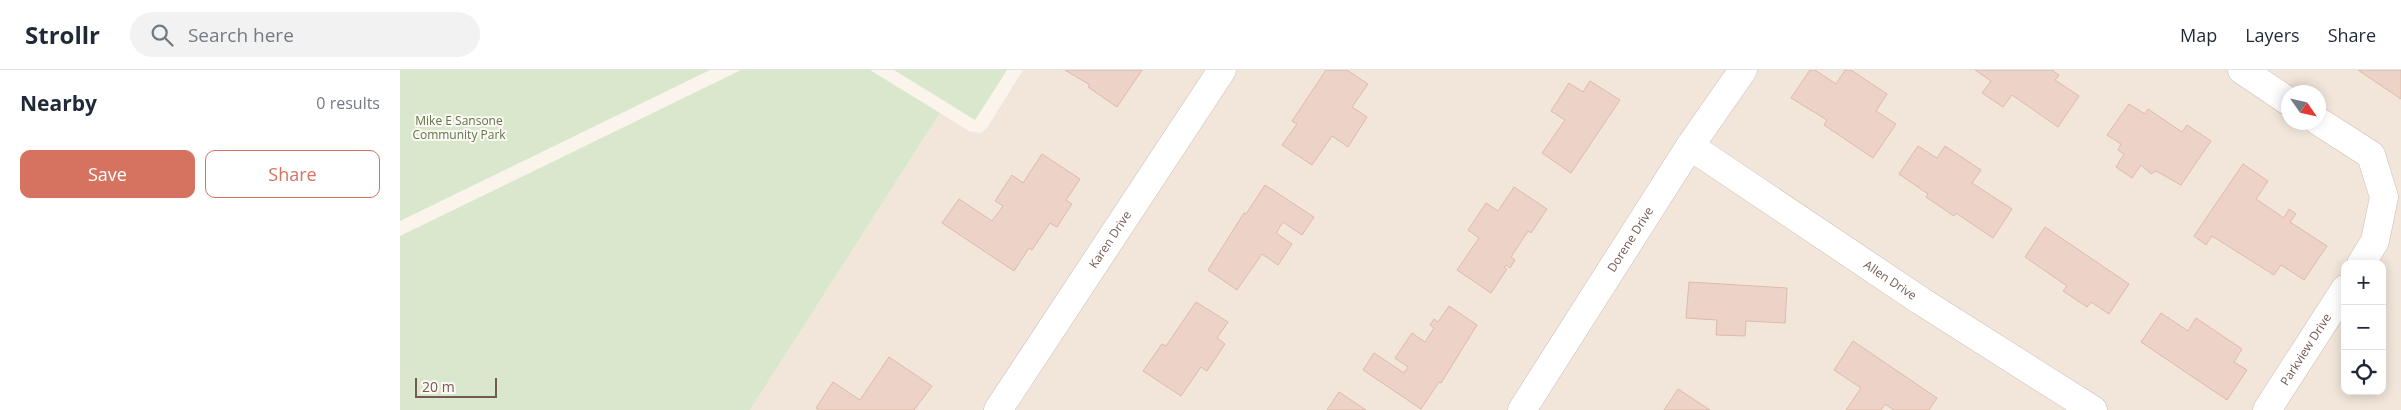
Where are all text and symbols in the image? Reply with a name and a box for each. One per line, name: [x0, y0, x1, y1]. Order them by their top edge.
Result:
search box: [130, 12, 480, 57]
text: Strollr: [25, 18, 100, 51]
icon: search: [148, 21, 176, 49]
text: Search here: [188, 22, 294, 48]
text: Map: [2180, 23, 2217, 47]
text: Layers: [2245, 23, 2300, 47]
text: Share: [2328, 23, 2376, 47]
north arrow: [2281, 85, 2326, 130]
text: Nearby: [20, 89, 97, 117]
text: 0 results: [316, 92, 380, 114]
park label: Mike E Sansone Community Park: [412, 112, 506, 143]
button: Save: [20, 150, 195, 198]
button: Share: [205, 150, 380, 198]
street label: Dorene Drive: [1603, 203, 1657, 275]
street label: Karen Drive: [1085, 207, 1135, 271]
street label: Allen Drive: [1861, 256, 1920, 304]
map controls: [2341, 260, 2386, 395]
button: +: [2341, 260, 2386, 305]
button: −: [2341, 305, 2386, 350]
street label: Parkview Drive: [2276, 310, 2335, 389]
button: locate: [2341, 350, 2386, 395]
scale bar: [415, 375, 498, 398]
text: 20 m: [422, 377, 455, 396]

